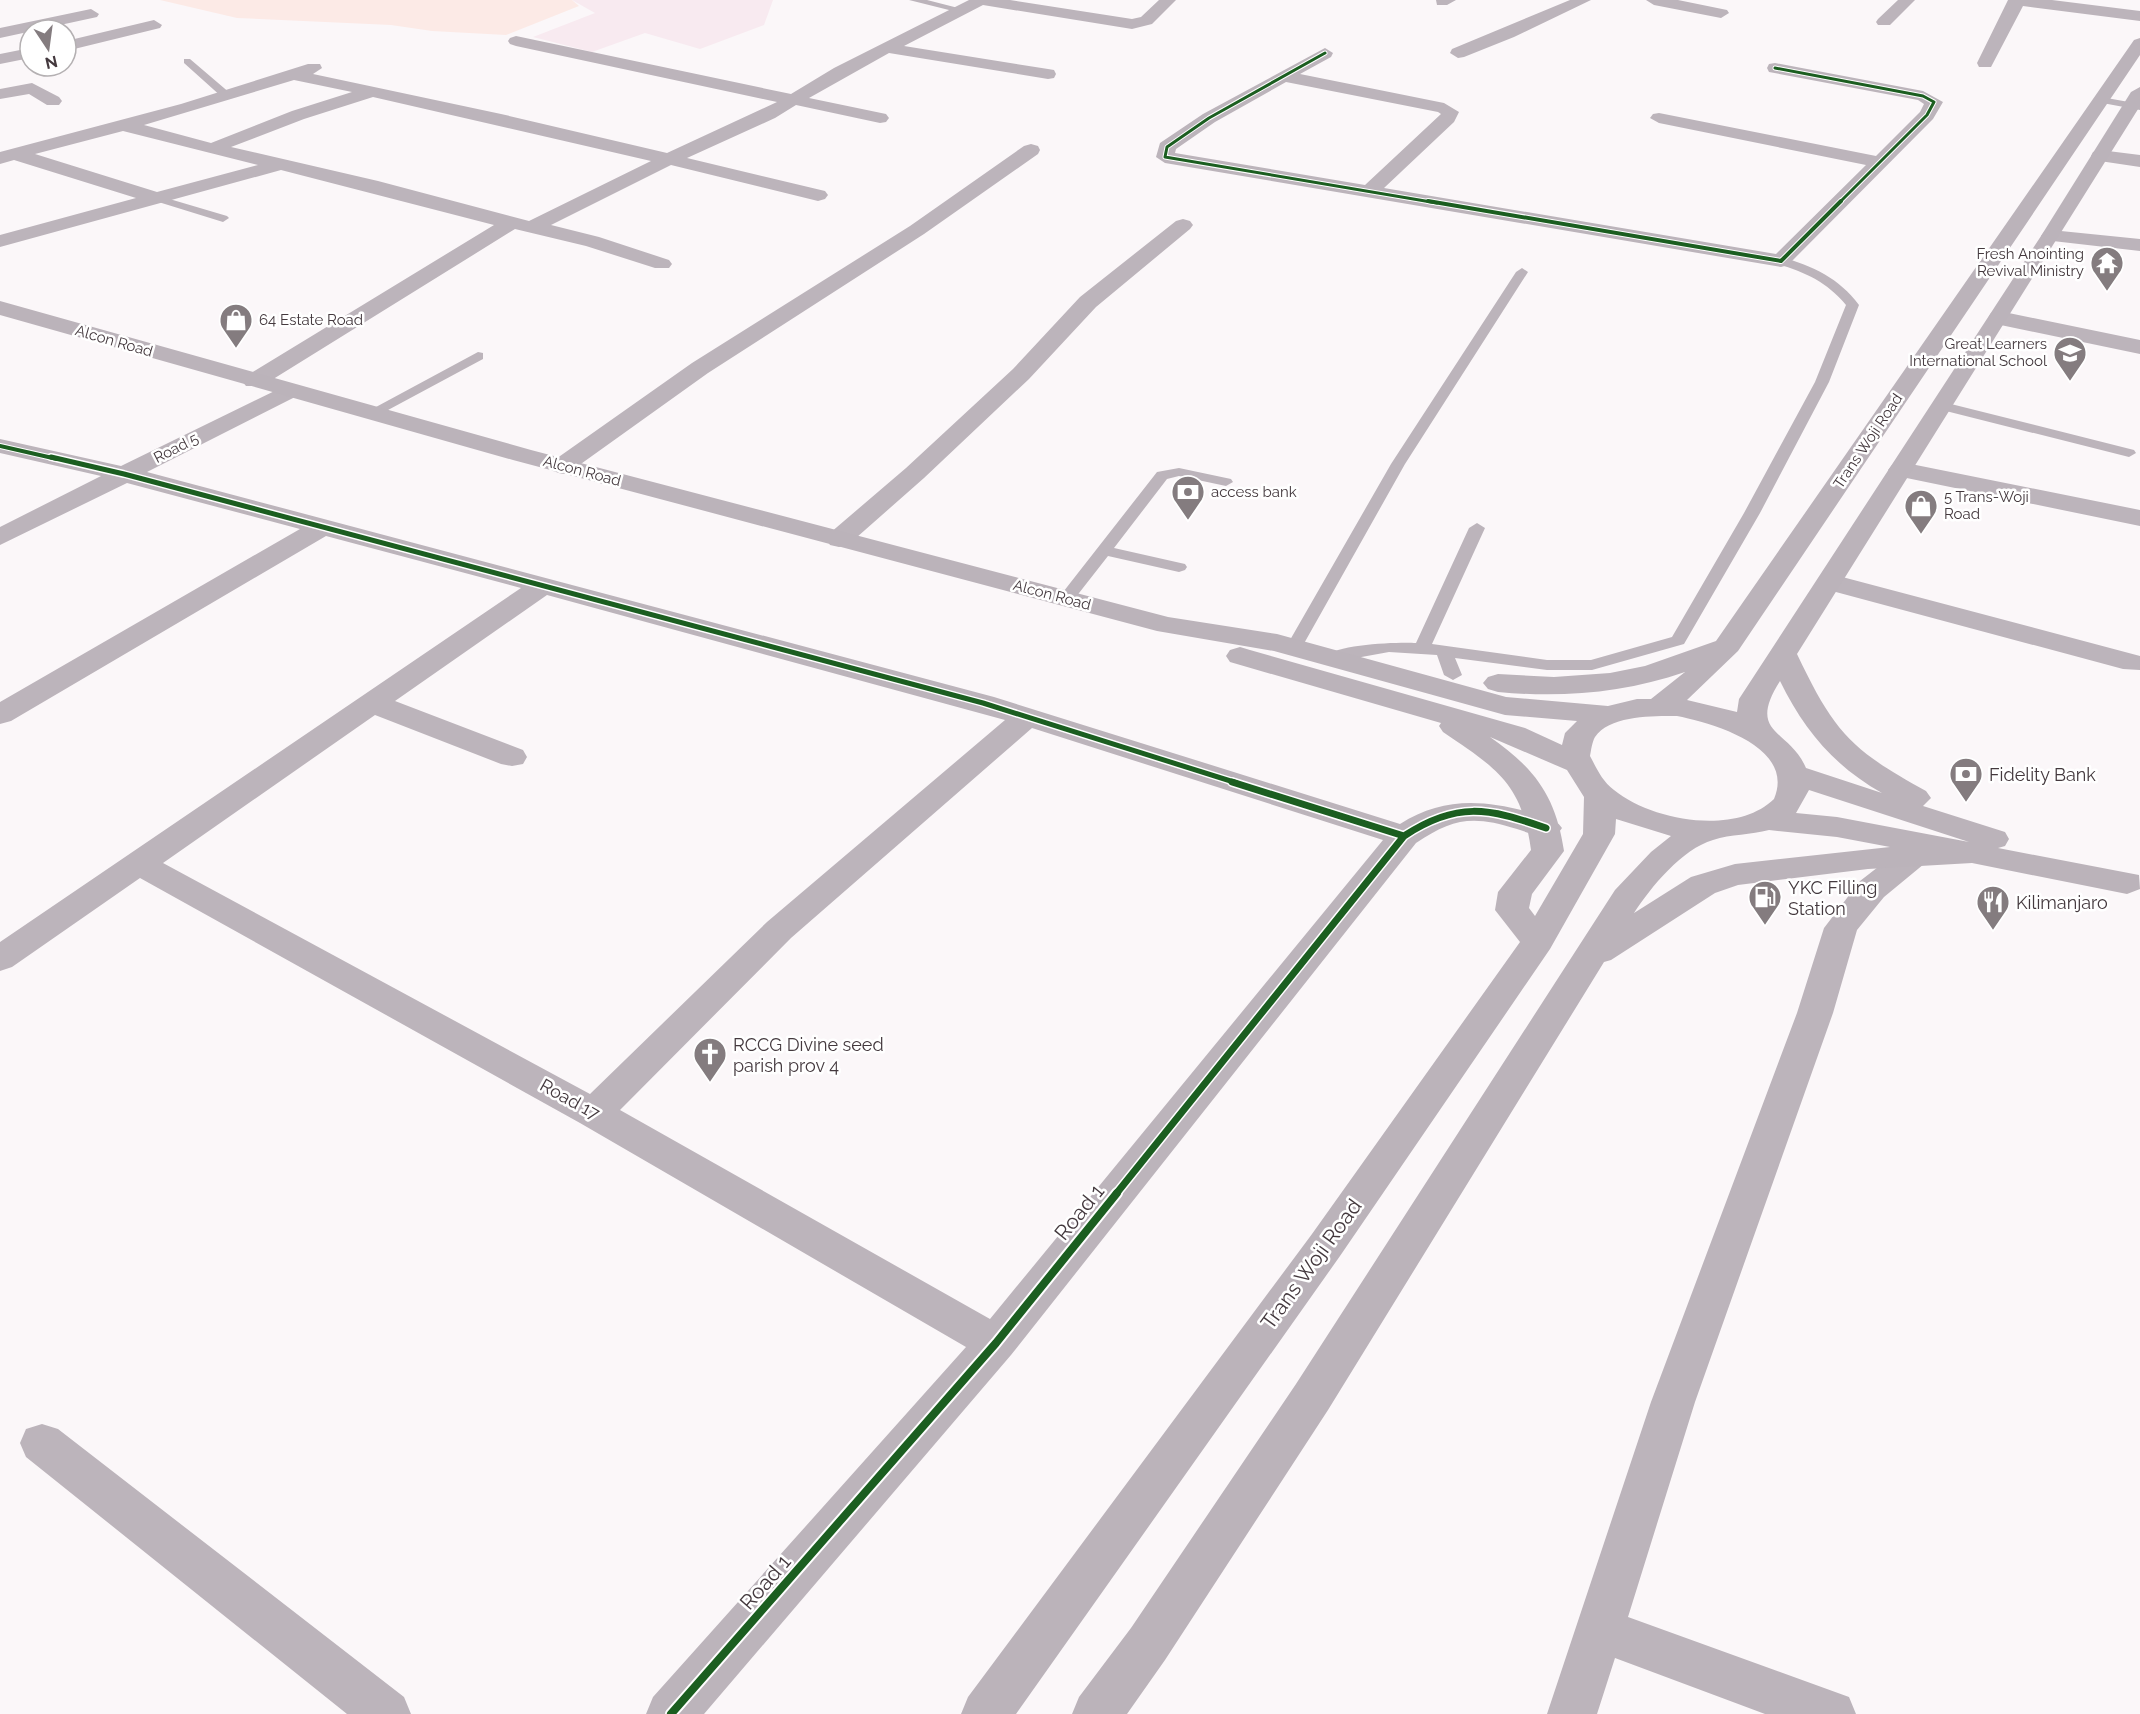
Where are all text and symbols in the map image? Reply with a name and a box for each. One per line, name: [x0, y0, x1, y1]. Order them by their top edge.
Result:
north arrow: [18, 18, 78, 78]
text: N: [43, 51, 59, 73]
place label: Fresh Anointing Revival Ministry: [1977, 245, 2084, 280]
temple icon: Fresh Anointing Revival Ministry: [2089, 245, 2125, 292]
shop icon: 64 Estate Road: [218, 302, 254, 349]
place label: 64 Estate Road: [259, 311, 363, 329]
street label: Alcon Road: [73, 321, 155, 361]
place label: Great Learners International School: [1909, 335, 2048, 370]
school or university icon: Great Learners International School: [2052, 335, 2088, 382]
street label: Trans Woji Road: [1830, 390, 1906, 492]
street label: Road 5: [151, 429, 201, 467]
street label: Alcon Road: [541, 452, 623, 490]
bank icon: access bank: [1170, 474, 1206, 521]
place label: access bank: [1211, 483, 1297, 501]
shop icon: 5 Trans-Woji Road: [1903, 488, 1939, 535]
place label: 5 Trans-Woji Road: [1944, 488, 2029, 523]
street label: Alcon Road: [1011, 576, 1093, 614]
bank icon: Fidelity Bank: [1948, 756, 1984, 803]
place label: Fidelity Bank: [1989, 764, 2096, 785]
place label: YKC Filling Station: [1788, 877, 1877, 919]
fuel station icon: YKC Filling Station: [1747, 879, 1783, 926]
restaurant icon: Kilimanjaro: [1975, 884, 2011, 931]
place label: Kilimanjaro: [2016, 892, 2108, 913]
place label: RCCG Divine seed parish prov 4: [733, 1034, 884, 1076]
church icon: RCCG Divine seed parish prov 4: [692, 1036, 728, 1083]
street label: Road 17: [536, 1074, 604, 1124]
street label: Road 1: [1049, 1179, 1109, 1245]
street label: Trans Woji Road: [1255, 1194, 1367, 1334]
street label: Road 1: [734, 1549, 796, 1615]

